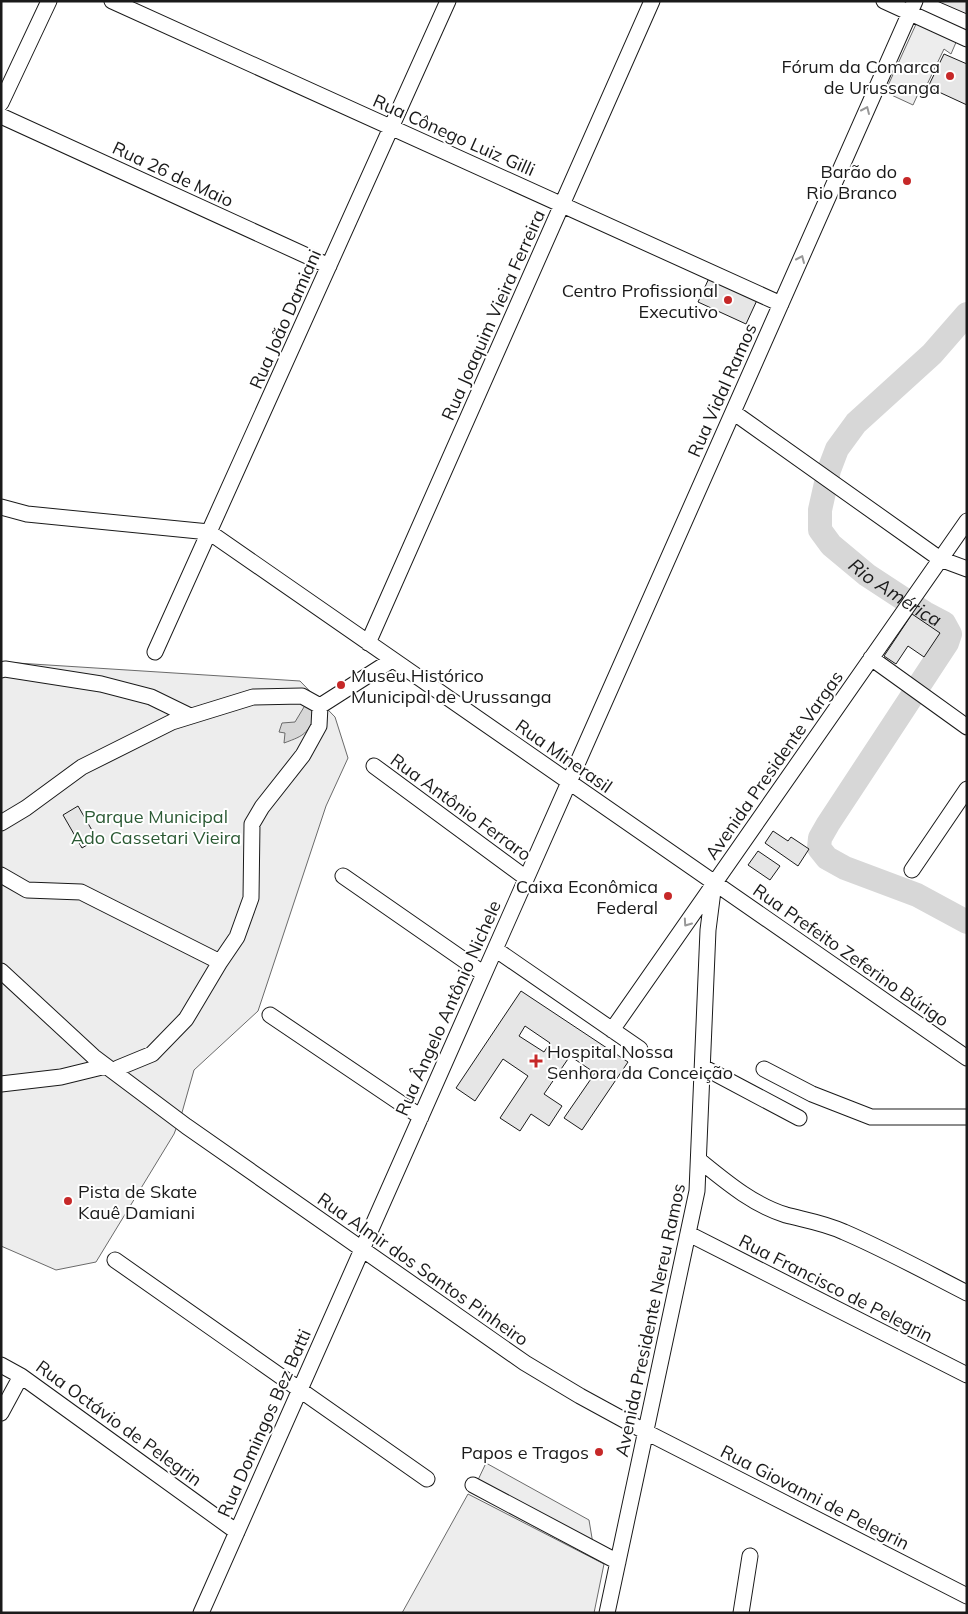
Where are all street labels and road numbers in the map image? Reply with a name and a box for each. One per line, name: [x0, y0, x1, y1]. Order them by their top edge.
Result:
street label: Rua Cônego Luiz Gilli: [369, 89, 539, 181]
street label: Rua 26 de Maio: [109, 136, 237, 212]
street label: Rua Joaquim Vieira Ferreira: [436, 206, 550, 424]
street label: Rua João Damiani: [244, 246, 326, 392]
street label: Rua Vidal Ramos: [682, 319, 762, 460]
street label: Avenida Presidente Vargas: [700, 666, 848, 864]
street label: Rua Minerasil: [511, 714, 617, 798]
street label: Rua Antônio Ferraro: [386, 748, 536, 866]
street label: Rua Prefeito Zeferino Búrigo: [749, 878, 953, 1032]
street label: Rua Ângelo Antônio Nichele: [390, 897, 506, 1119]
street label: Avenida Presidente Nereu Ramos: [610, 1181, 690, 1459]
street label: Rua Almir dos Santos Pinheiro: [313, 1187, 533, 1351]
street label: Rua Francisco de Pelegrin: [735, 1229, 937, 1347]
street label: Rua Domingos Bez Batti: [212, 1326, 316, 1520]
street label: Rua Octávio de Pelegrin: [31, 1355, 207, 1491]
street label: Rua Giovanni de Pelegrin: [717, 1439, 913, 1555]

